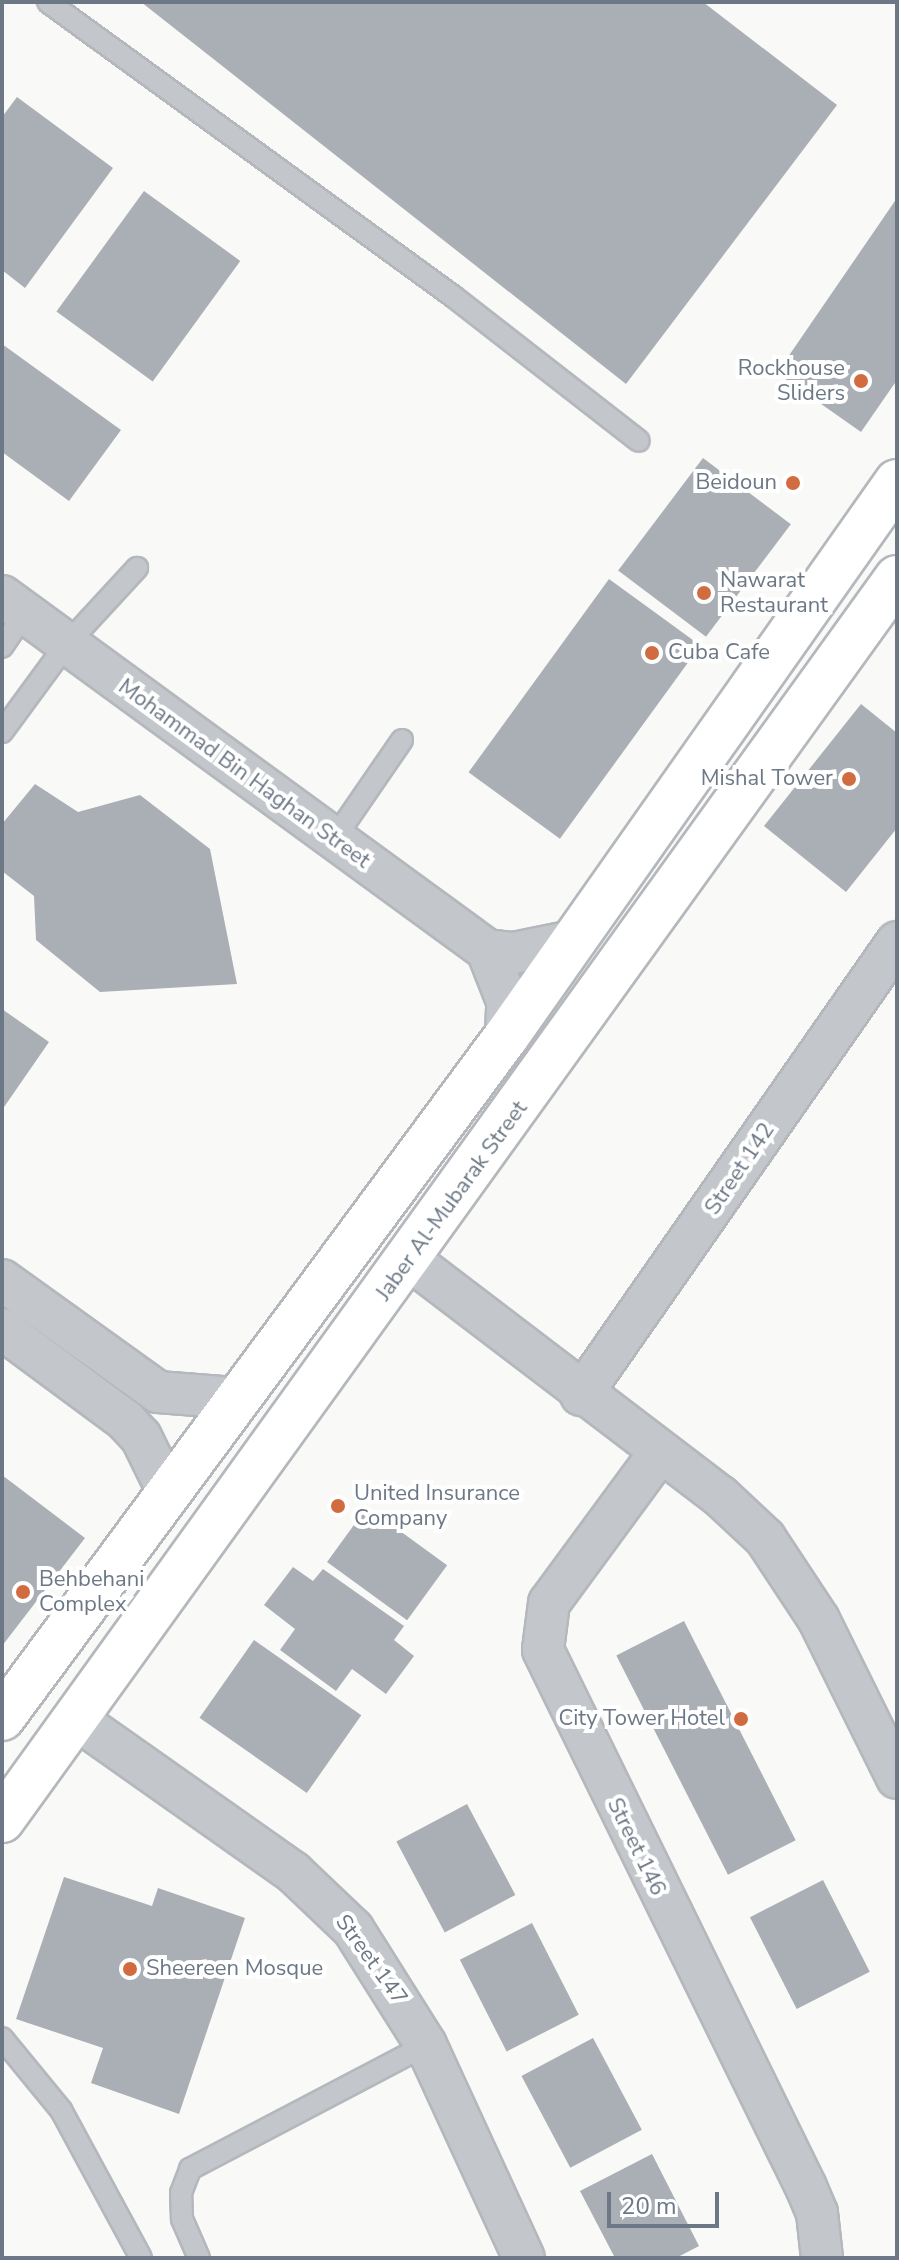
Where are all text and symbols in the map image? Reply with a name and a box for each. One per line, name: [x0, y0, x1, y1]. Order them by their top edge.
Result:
place label: Rockhouse Sliders: [738, 355, 845, 406]
marker: Rockhouse Sliders: [852, 372, 870, 390]
place label: Beidoun: [695, 470, 777, 496]
marker: Beidoun: [784, 474, 802, 492]
place label: Nawarat Restaurant: [720, 567, 828, 618]
marker: Nawarat Restaurant: [695, 584, 713, 602]
place label: Cuba Cafe: [668, 640, 770, 666]
marker: Cuba Cafe: [643, 644, 661, 662]
street label: Mohammad Bin Haghan Street: [113, 674, 375, 874]
place label: Mishal Tower: [701, 766, 833, 792]
marker: Mishal Tower: [840, 770, 858, 788]
street label: Jaber Al-Mubarak Street: [371, 1096, 533, 1306]
street label: Street 142: [700, 1118, 780, 1220]
place label: United Insurance Company: [354, 1480, 520, 1532]
marker: United Insurance Company: [329, 1497, 347, 1515]
place label: Behbehani Complex: [39, 1566, 144, 1618]
marker: Behbehani Complex: [14, 1583, 32, 1601]
place label: City Tower Hotel: [558, 1706, 725, 1732]
marker: City Tower Hotel: [732, 1710, 750, 1728]
street label: Street 146: [601, 1794, 671, 1900]
street label: Street 147: [329, 1910, 413, 2010]
place label: Sheereen Mosque: [146, 1956, 323, 1982]
marker: Sheereen Mosque: [121, 1960, 139, 1978]
scale bar: [611, 2176, 723, 2226]
text: 20 m: [621, 2190, 677, 2222]

